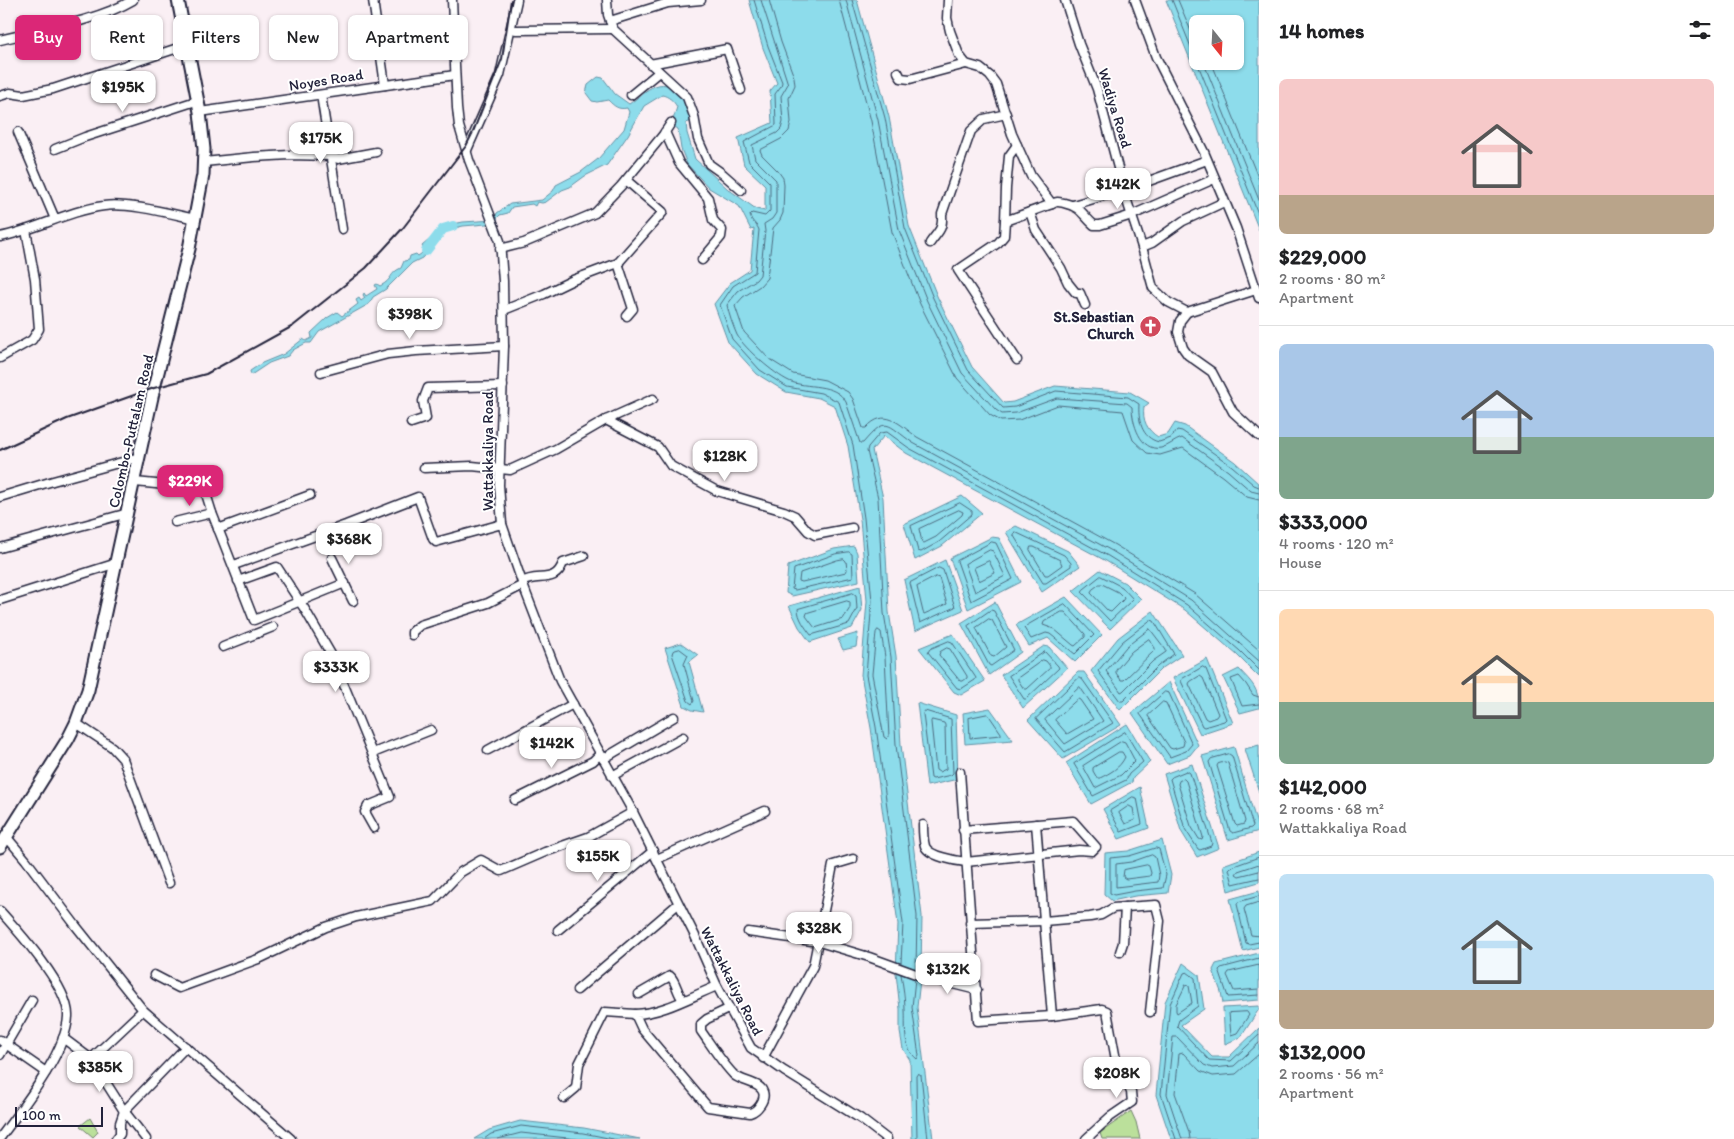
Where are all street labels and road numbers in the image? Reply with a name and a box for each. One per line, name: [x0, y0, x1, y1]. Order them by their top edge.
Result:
street label: Noyes Road: [288, 65, 364, 95]
street label: Wadiya Road: [1094, 66, 1136, 150]
street label: Colombo-Puttalam Road: [105, 352, 157, 510]
street label: Wattakkaliya Road: [479, 391, 497, 511]
street label: Wattakkaliya Road: [697, 924, 767, 1038]

